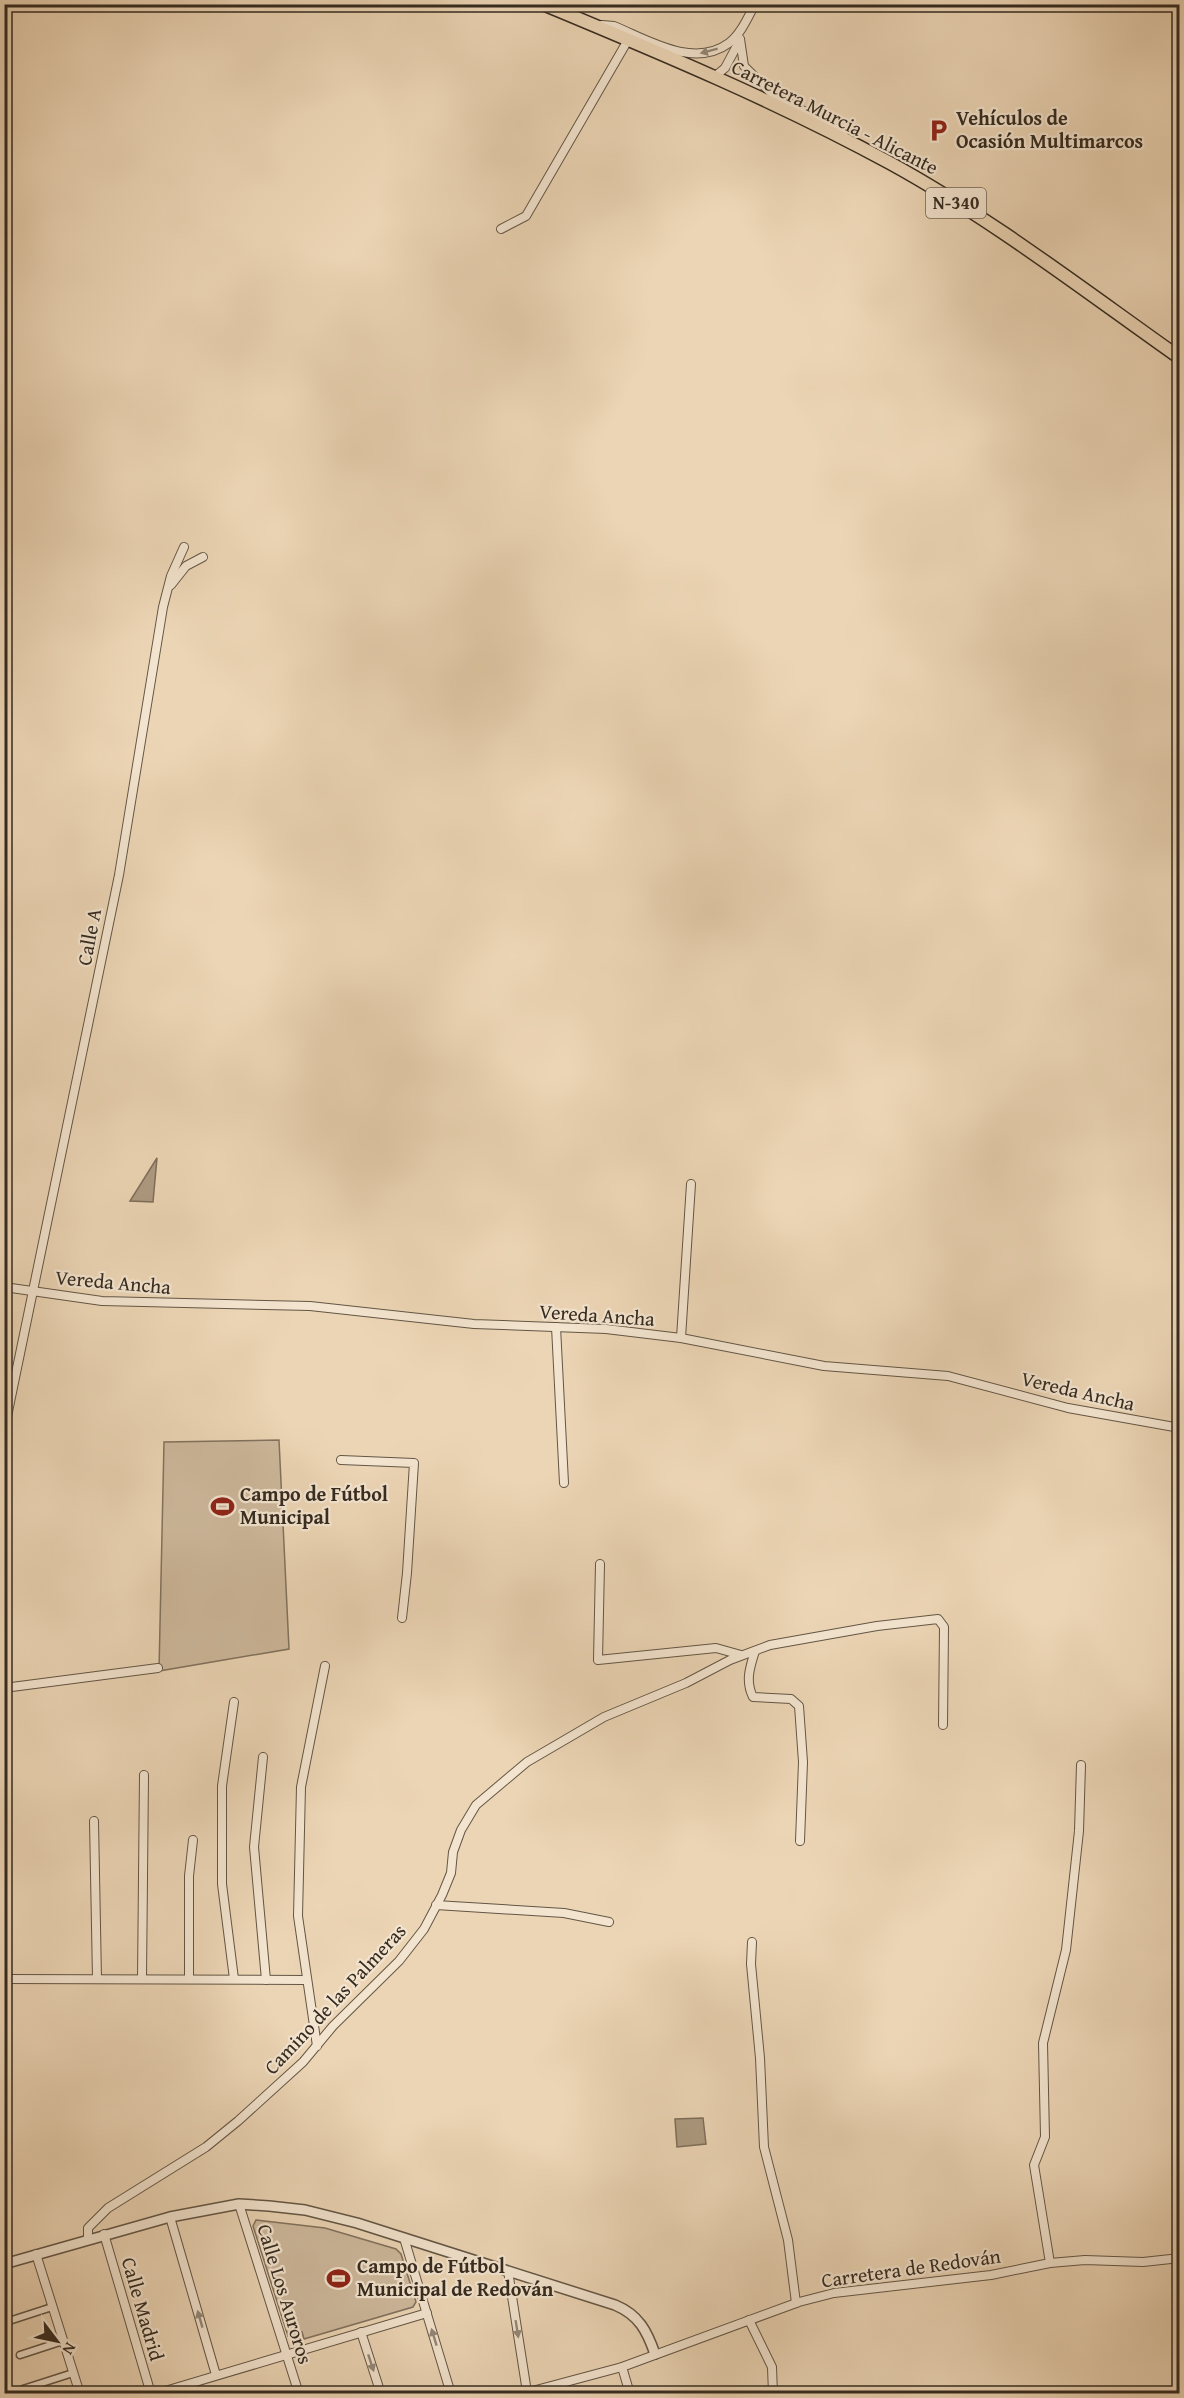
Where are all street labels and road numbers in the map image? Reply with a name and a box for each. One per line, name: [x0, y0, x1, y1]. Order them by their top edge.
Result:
street label: Carretera Murcia - Alicante: [727, 52, 944, 181]
road number: N-340: [926, 188, 986, 218]
street label: Calle A: [69, 906, 108, 968]
street label: Vereda Ancha: [54, 1262, 173, 1301]
street label: Vereda Ancha: [538, 1296, 656, 1333]
street label: Vereda Ancha: [1018, 1363, 1138, 1418]
street label: Camino de las Palmeras: [257, 1917, 412, 2081]
street label: Calle Los Auroros: [250, 2220, 321, 2367]
street label: Carretera de Redován: [819, 2241, 1002, 2294]
street label: Calle Madrid: [115, 2254, 172, 2364]

